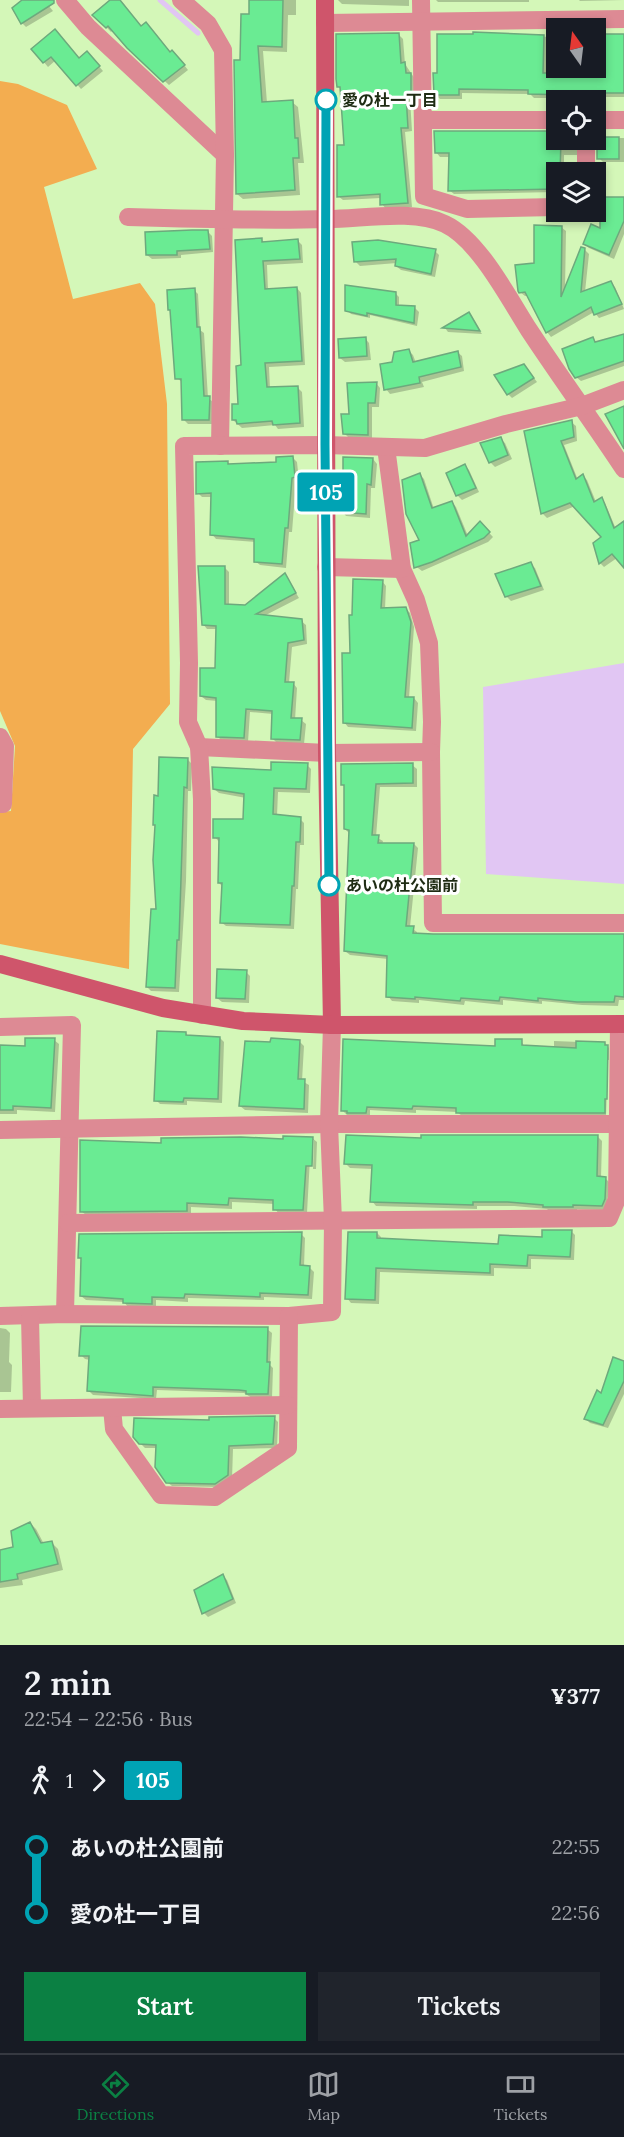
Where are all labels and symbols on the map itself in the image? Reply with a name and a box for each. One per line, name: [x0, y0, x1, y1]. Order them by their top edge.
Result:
north arrow: [546, 18, 606, 78]
marker: 愛の杜一丁目: [315, 89, 337, 111]
place label: 愛の杜一丁目: [342, 90, 438, 110]
line badge: 105: [292, 472, 360, 512]
marker: あいの杜公園前: [318, 874, 340, 896]
place label: あいの杜公園前: [346, 875, 458, 895]

